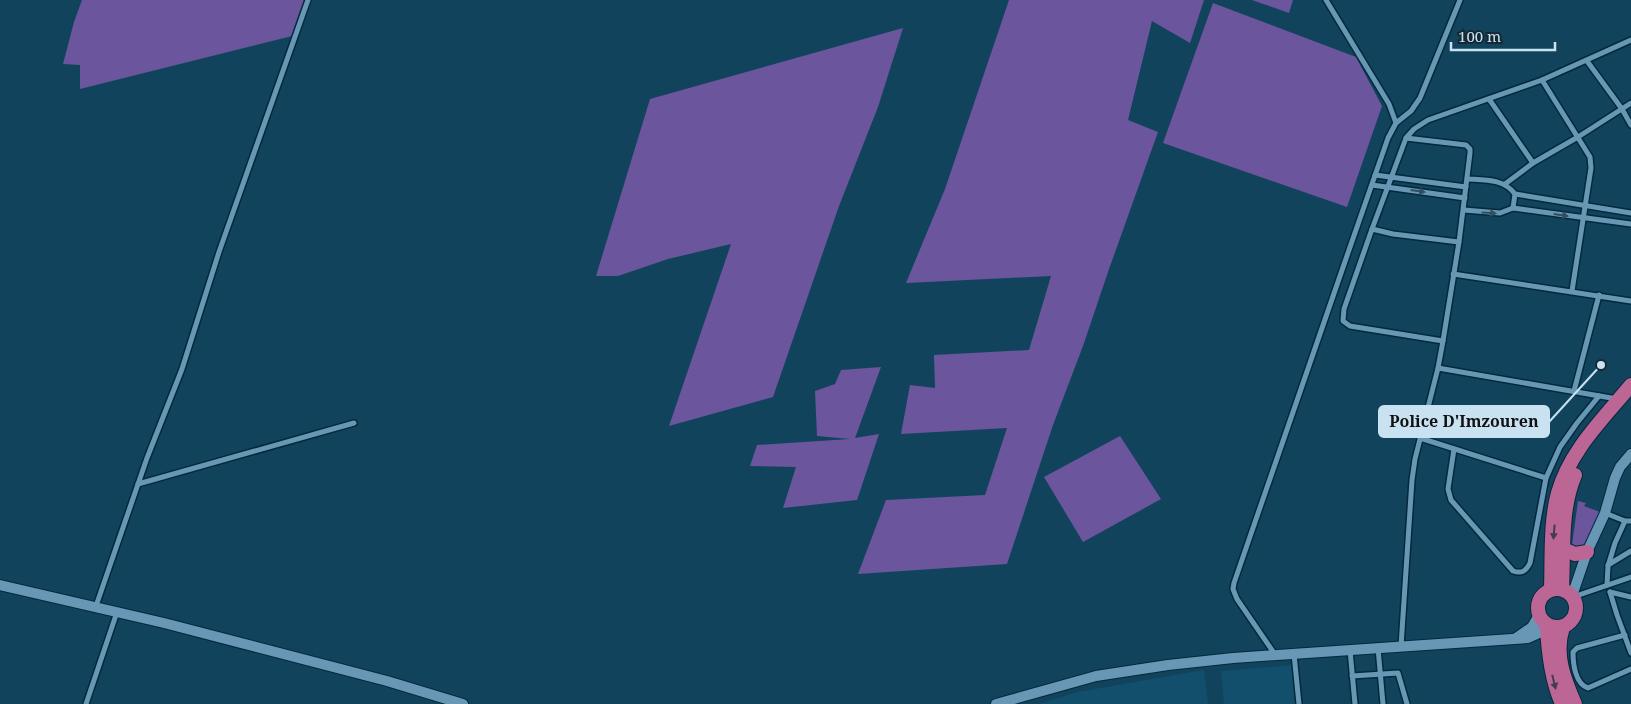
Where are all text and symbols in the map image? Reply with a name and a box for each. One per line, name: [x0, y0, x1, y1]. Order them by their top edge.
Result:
scale bar: [1451, 20, 1555, 52]
text: 100 m: [1458, 26, 1501, 46]
one-way arrow: [1411, 188, 1427, 196]
one-way arrow: [1481, 209, 1497, 217]
one-way arrow: [1554, 211, 1570, 219]
callout: Police D'Imzouren: [1379, 406, 1549, 437]
text: Police D'Imzouren: [1389, 410, 1539, 432]
one-way arrow: [1549, 524, 1557, 540]
one-way arrow: [1550, 675, 1558, 690]

